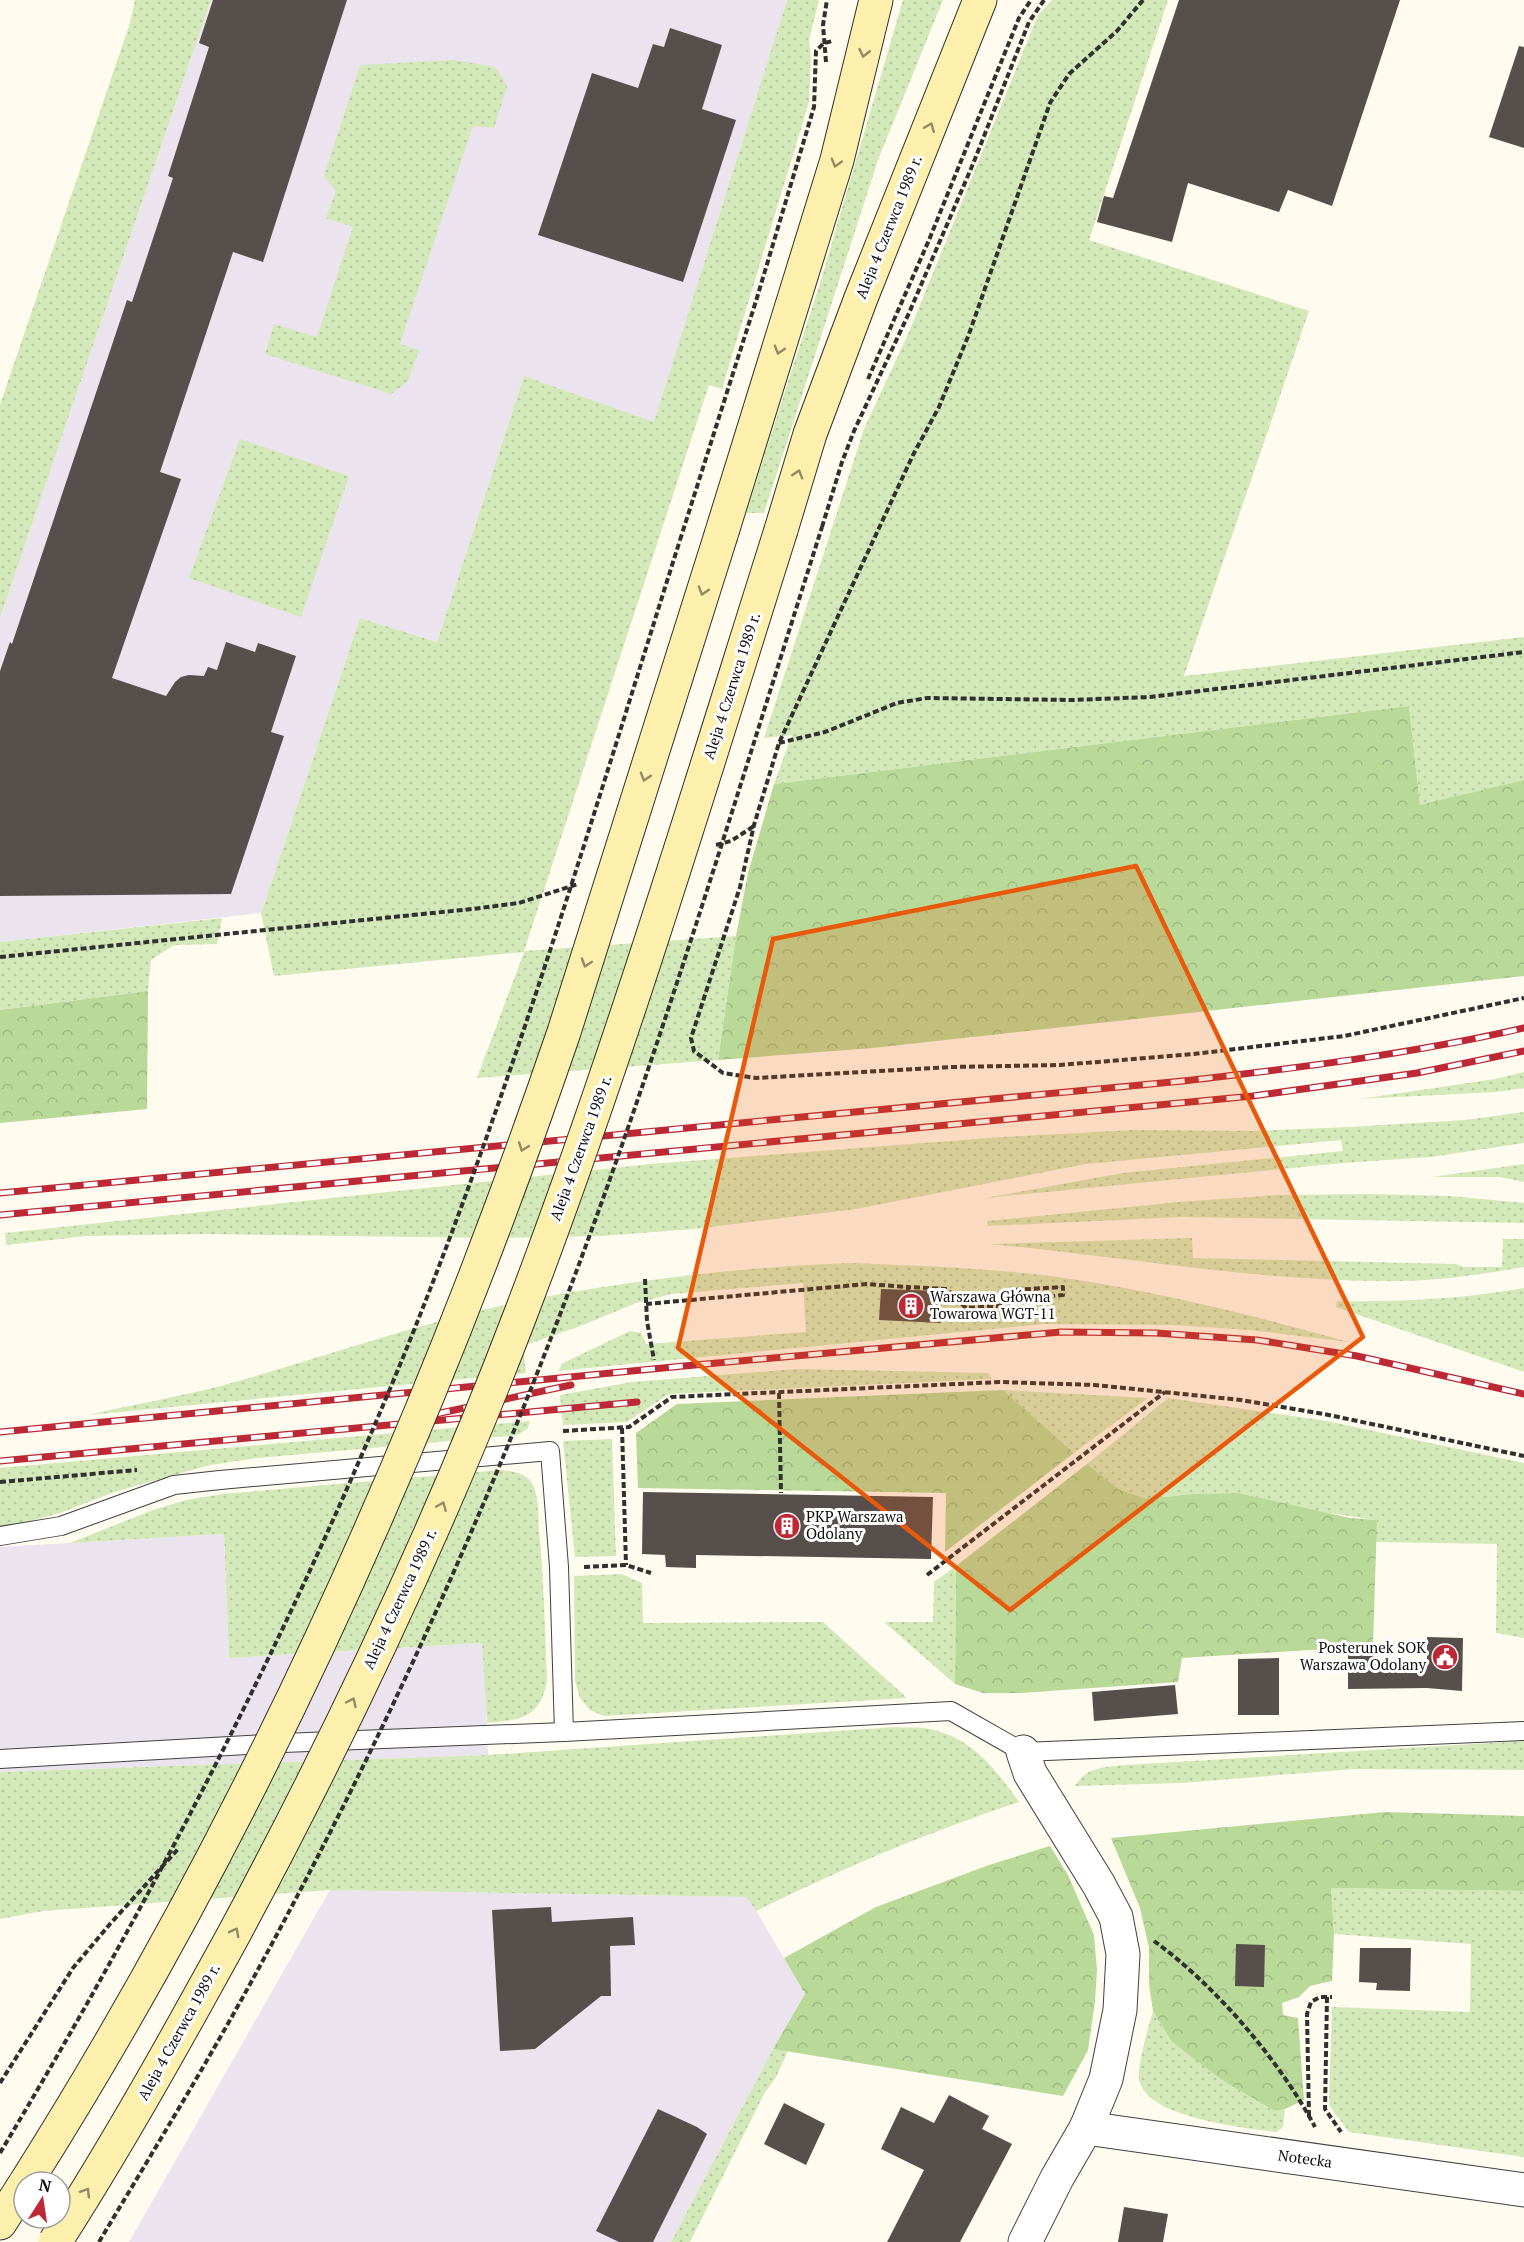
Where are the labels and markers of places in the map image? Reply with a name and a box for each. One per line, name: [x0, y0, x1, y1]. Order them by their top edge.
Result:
place label: Warszawa Główna Towarowa WGT-11: [930, 1286, 1056, 1323]
building icon: Warszawa Główna Towarowa WGT-11: [896, 1291, 926, 1321]
place label: PKP Warszawa Odolany: [806, 1506, 904, 1543]
building icon: PKP Warszawa Odolany: [772, 1511, 802, 1541]
place label: Posterunek SOK Warszawa Odolany: [1300, 1637, 1426, 1674]
public building icon: Posterunek SOK Warszawa Odolany: [1430, 1642, 1460, 1672]

